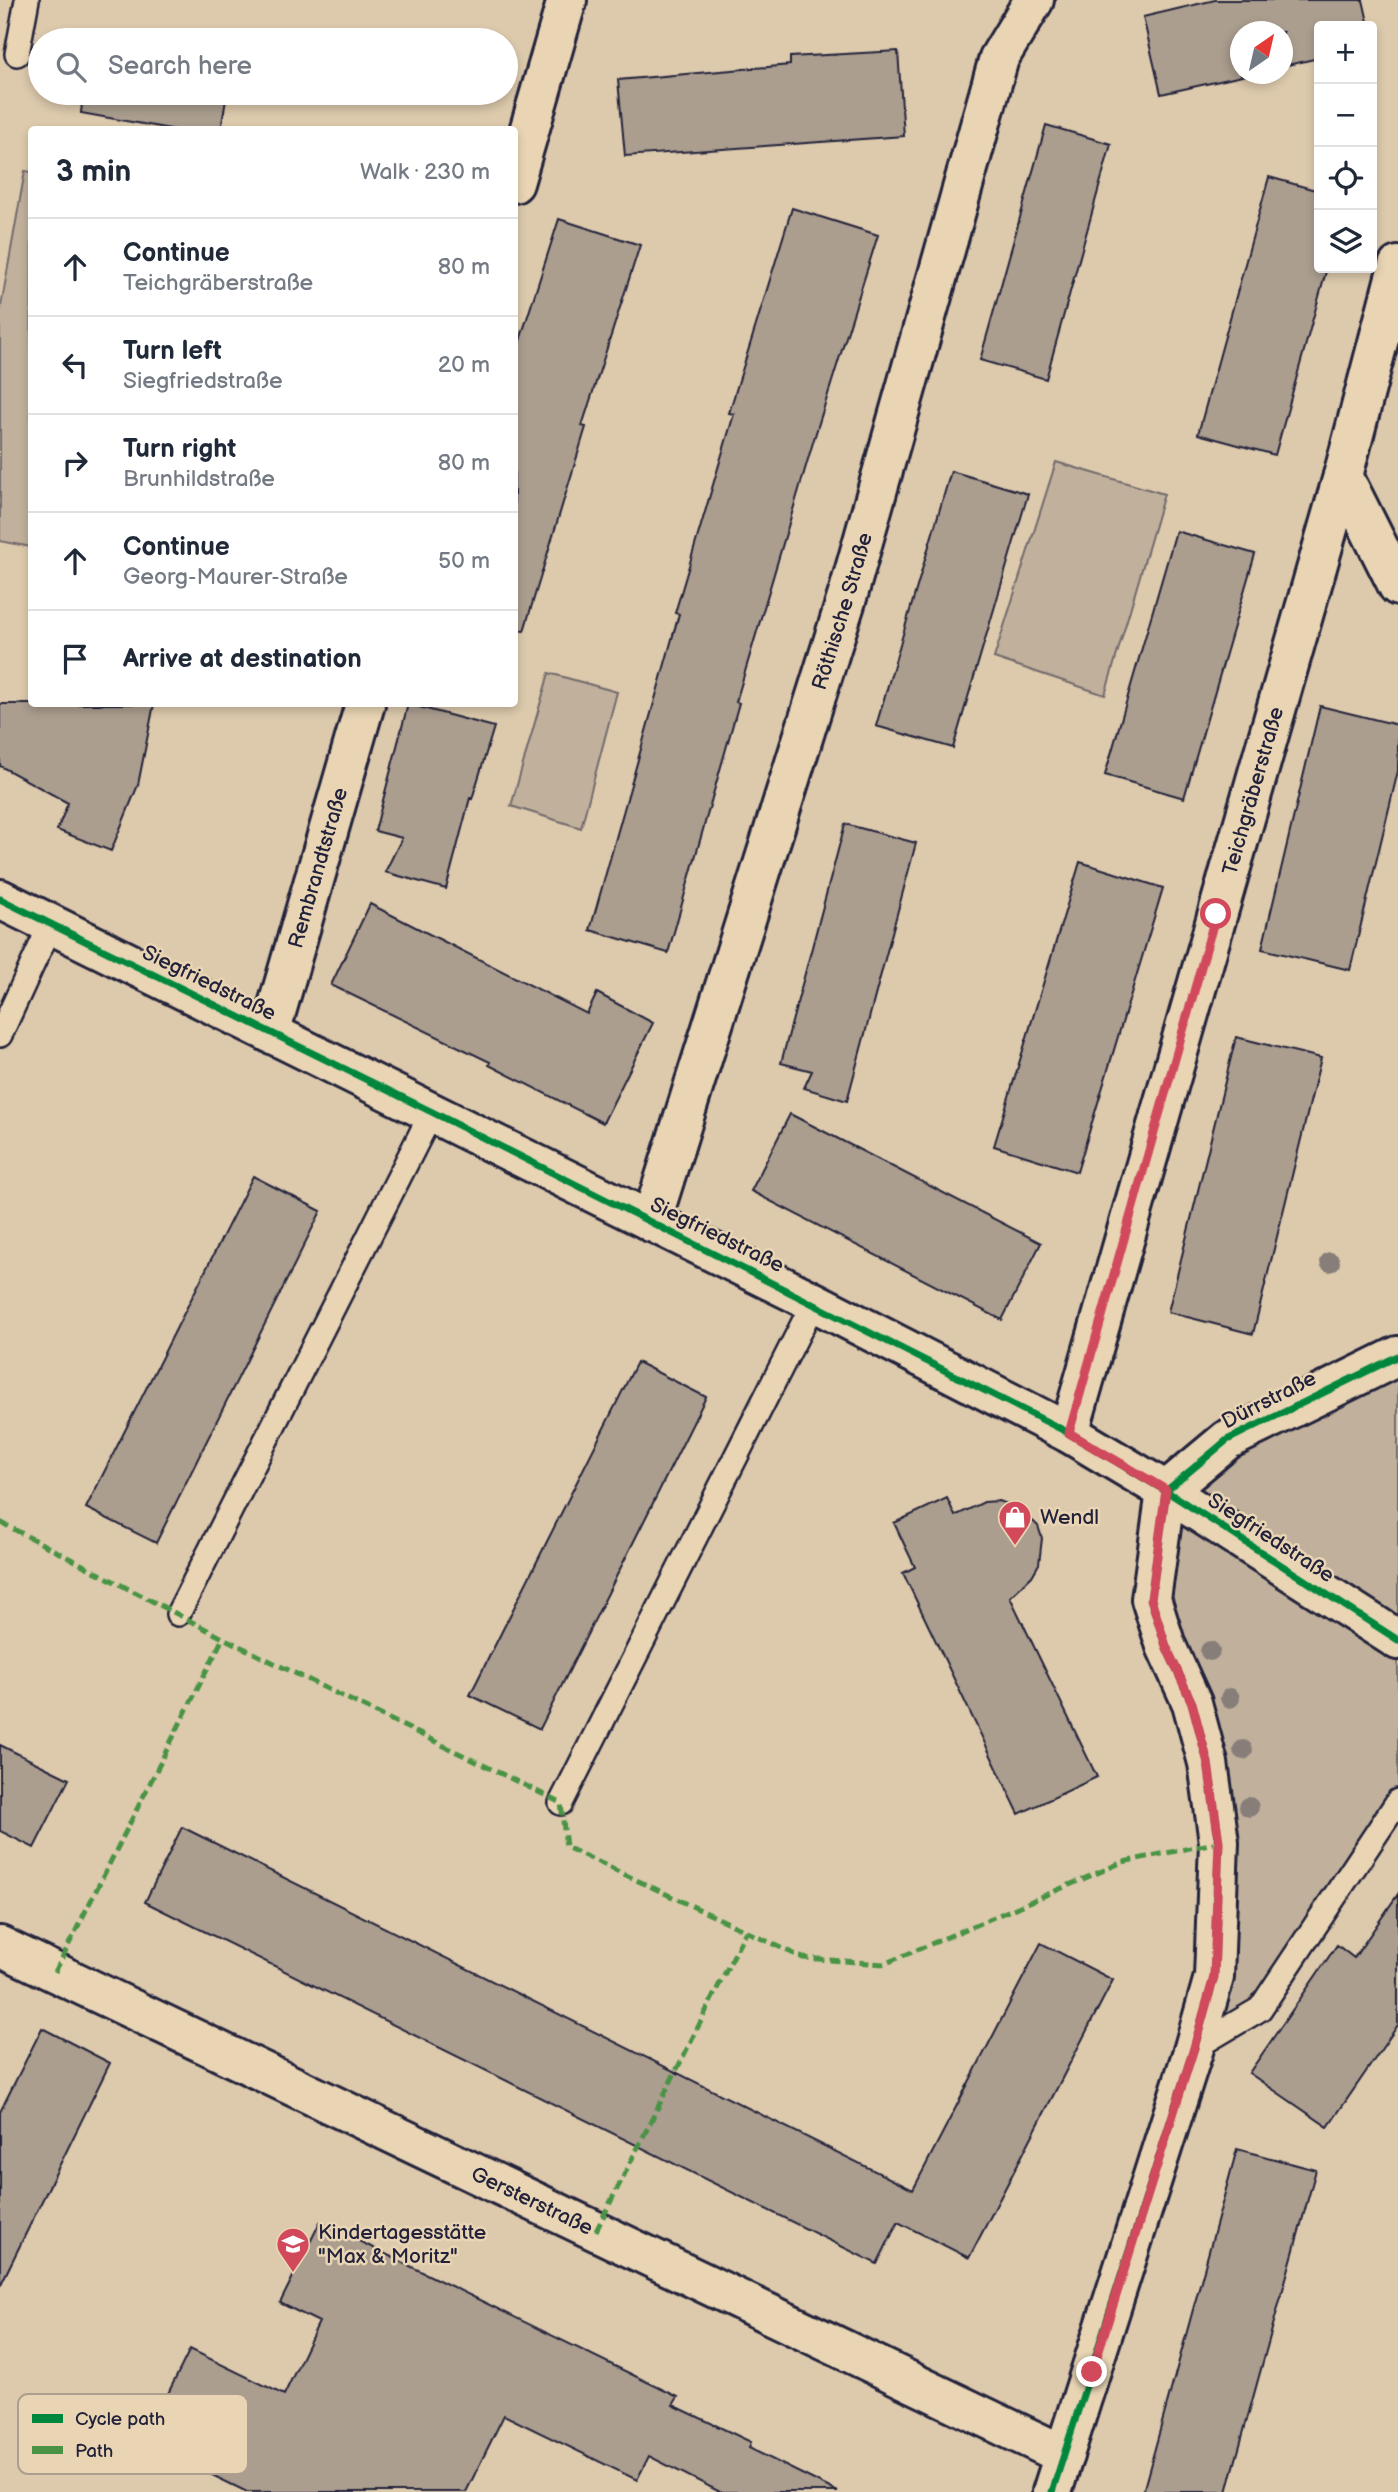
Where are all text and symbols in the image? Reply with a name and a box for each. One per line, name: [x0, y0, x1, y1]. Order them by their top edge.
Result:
north arrow: [1230, 21, 1293, 84]
map controls: [1314, 21, 1377, 273]
button: +: [1314, 21, 1377, 84]
search box: [28, 28, 518, 105]
icon: search: [52, 48, 90, 86]
text: Search here: [108, 51, 252, 82]
button: −: [1314, 84, 1377, 147]
button: locate: [1314, 147, 1377, 210]
text: 3 min: [56, 154, 131, 190]
text: Walk · 230 m: [360, 158, 490, 186]
button: layers: [1314, 210, 1377, 273]
text: Continue: [123, 238, 230, 269]
icon: ahead: [56, 248, 94, 286]
text: 80 m: [438, 253, 490, 281]
text: Teichgräberstraße: [123, 269, 313, 297]
text: Turn left: [123, 336, 222, 367]
icon: left: [56, 346, 94, 384]
text: 20 m: [438, 351, 490, 379]
text: Siegfriedstraße: [123, 367, 283, 395]
text: Turn right: [123, 434, 236, 465]
icon: right: [56, 444, 94, 482]
text: 80 m: [438, 449, 490, 477]
text: Brunhildstraße: [123, 465, 275, 493]
street label: Röthische Straße: [806, 530, 877, 693]
text: Continue: [123, 532, 230, 563]
icon: ahead: [56, 542, 94, 580]
text: 50 m: [438, 547, 490, 575]
text: Georg-Maurer-Straße: [123, 563, 348, 591]
icon: arrive: [56, 640, 94, 678]
text: Arrive at destination: [123, 644, 362, 675]
street label: Teichgräberstraße: [1217, 704, 1289, 878]
street label: Rembrandtstraße: [283, 784, 353, 951]
route start: [1200, 898, 1231, 929]
street label: Siegfriedstraße: [138, 940, 280, 1026]
street label: Siegfriedstraße: [646, 1192, 788, 1278]
street label: Dürrstraße: [1218, 1366, 1320, 1434]
street label: Siegfriedstraße: [1203, 1488, 1339, 1588]
shop icon: Wendl: [996, 1498, 1034, 1547]
place label: Wendl: [1040, 1505, 1099, 1530]
street label: Gersterstraße: [467, 2161, 597, 2240]
place label: Kindertagesstätte "Max & Moritz": [318, 2220, 486, 2269]
school or university icon: Kindertagesstätte "Max & Moritz": [274, 2225, 312, 2274]
route end: [1076, 2356, 1107, 2387]
legend: [18, 2394, 248, 2474]
text: Cycle path: [75, 2408, 165, 2431]
text: Path: [75, 2440, 113, 2463]

